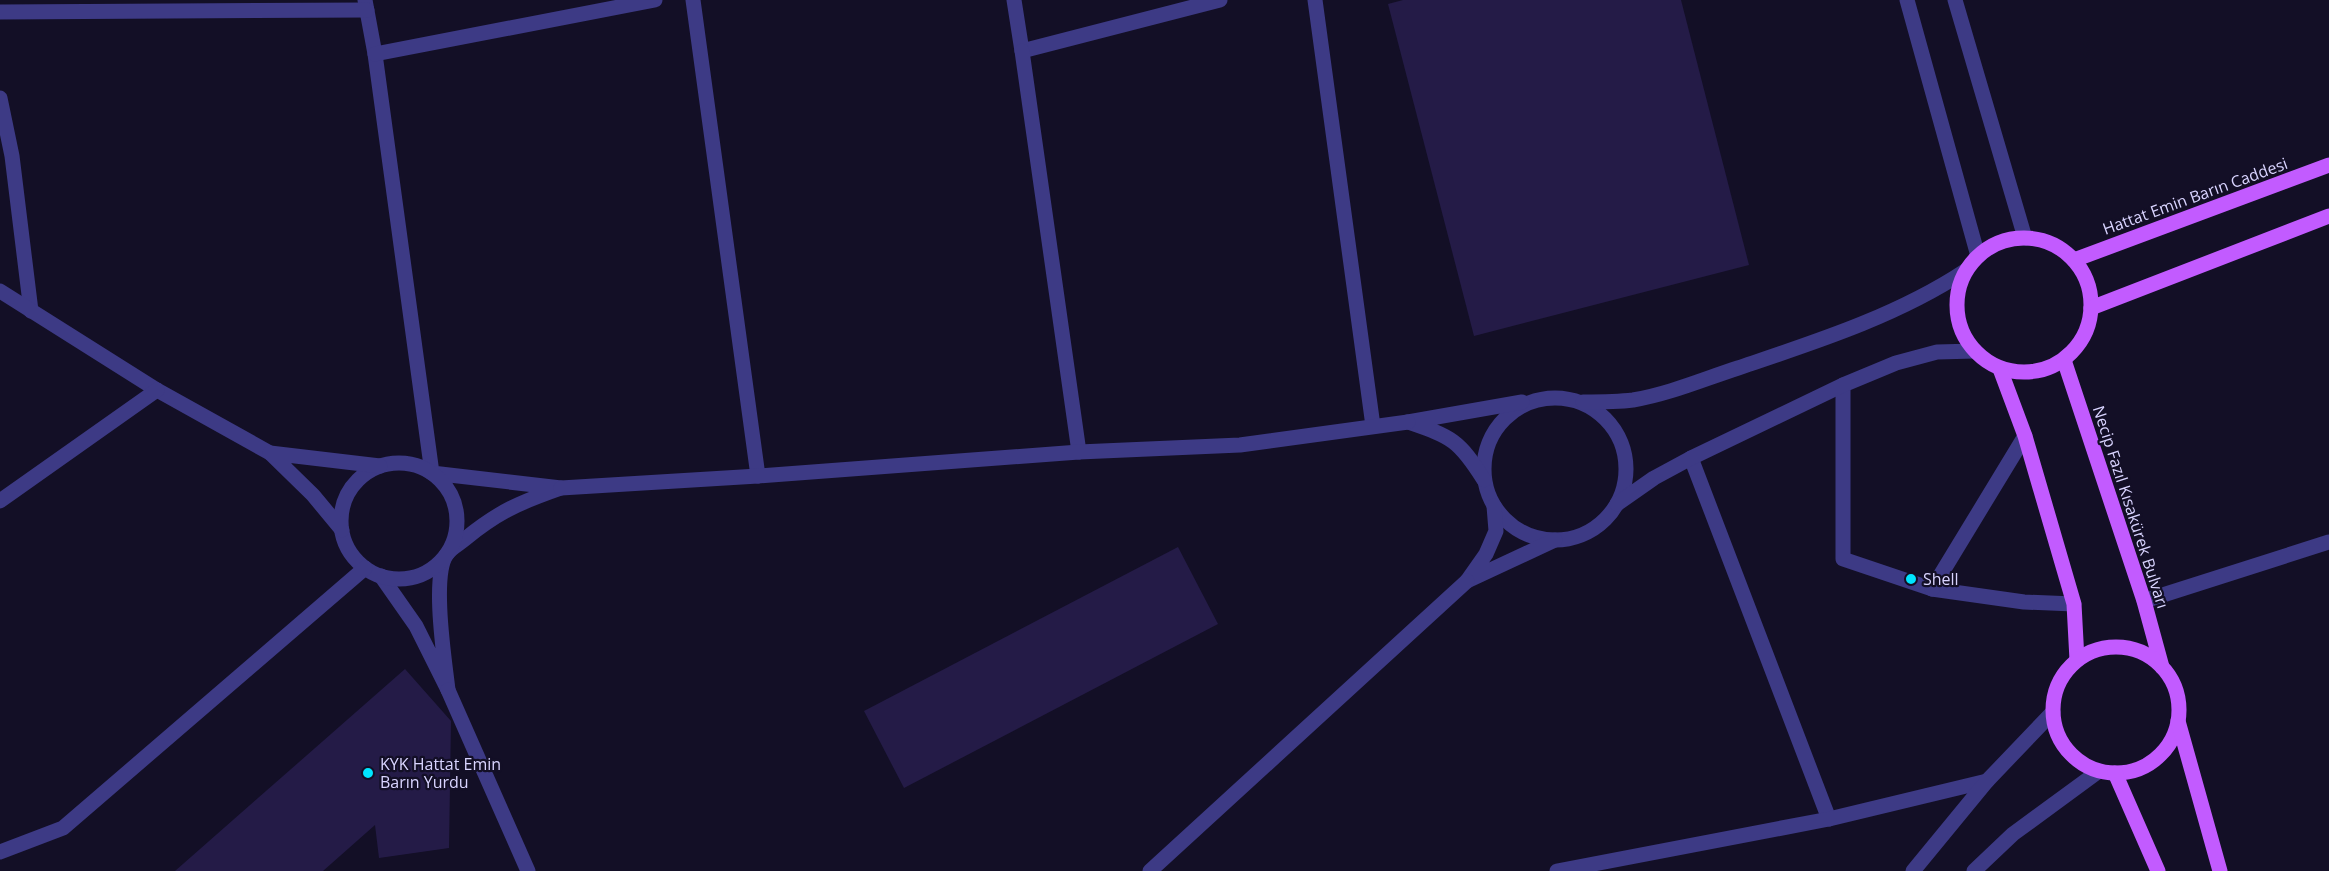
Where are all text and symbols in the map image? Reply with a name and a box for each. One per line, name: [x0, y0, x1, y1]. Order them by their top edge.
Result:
street label: Hattat Emin Barın Caddesi: [2099, 152, 2291, 240]
street label: Necip Fazıl Kısakürek Bulvarı: [2088, 403, 2174, 611]
place label: Shell: [1923, 568, 1959, 590]
marker: Shell: [1904, 572, 1918, 586]
place label: KYK Hattat Emin Barın Yurdu: [380, 753, 501, 793]
marker: KYK Hattat Emin Barın Yurdu: [361, 766, 375, 780]

